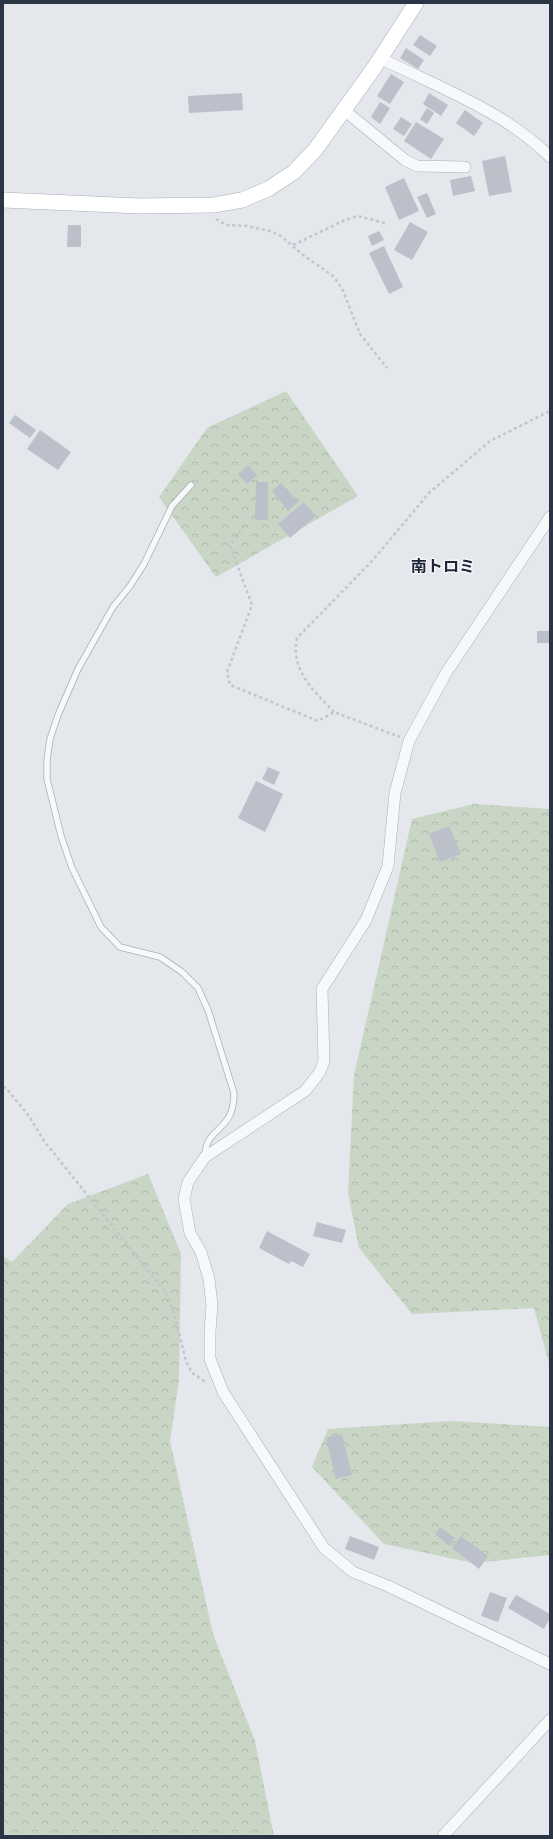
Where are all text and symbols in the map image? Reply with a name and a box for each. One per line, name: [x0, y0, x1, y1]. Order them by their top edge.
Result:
district label: 南トロミ: [411, 555, 475, 577]

